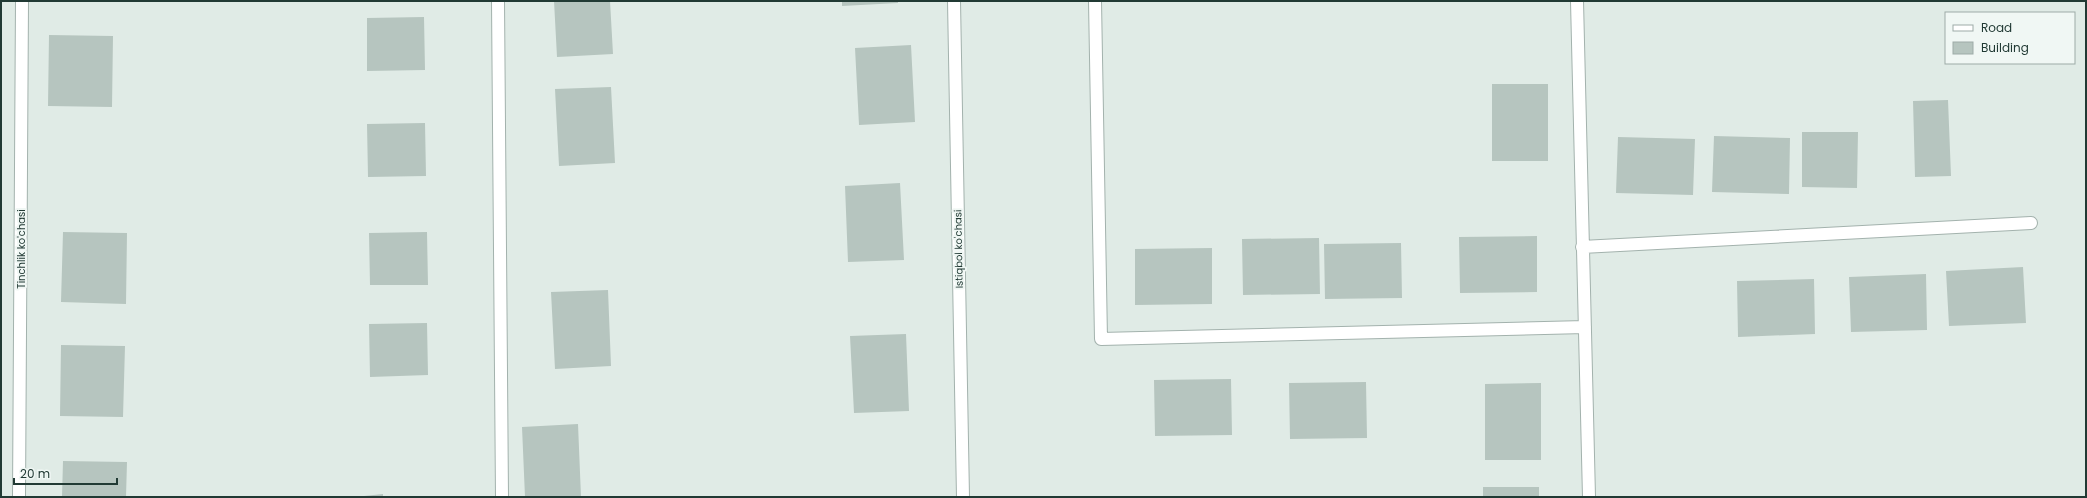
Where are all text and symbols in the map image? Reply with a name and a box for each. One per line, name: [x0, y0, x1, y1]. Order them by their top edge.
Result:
legend: [1945, 12, 2075, 64]
text: Road: [1981, 19, 2012, 36]
text: Building: [1981, 39, 2029, 56]
street label: Tinchlik ko'chasi: [14, 209, 29, 289]
street label: Istiqbol ko'chasi: [950, 209, 967, 289]
scale bar: [14, 460, 117, 486]
text: 20 m: [20, 465, 50, 482]

